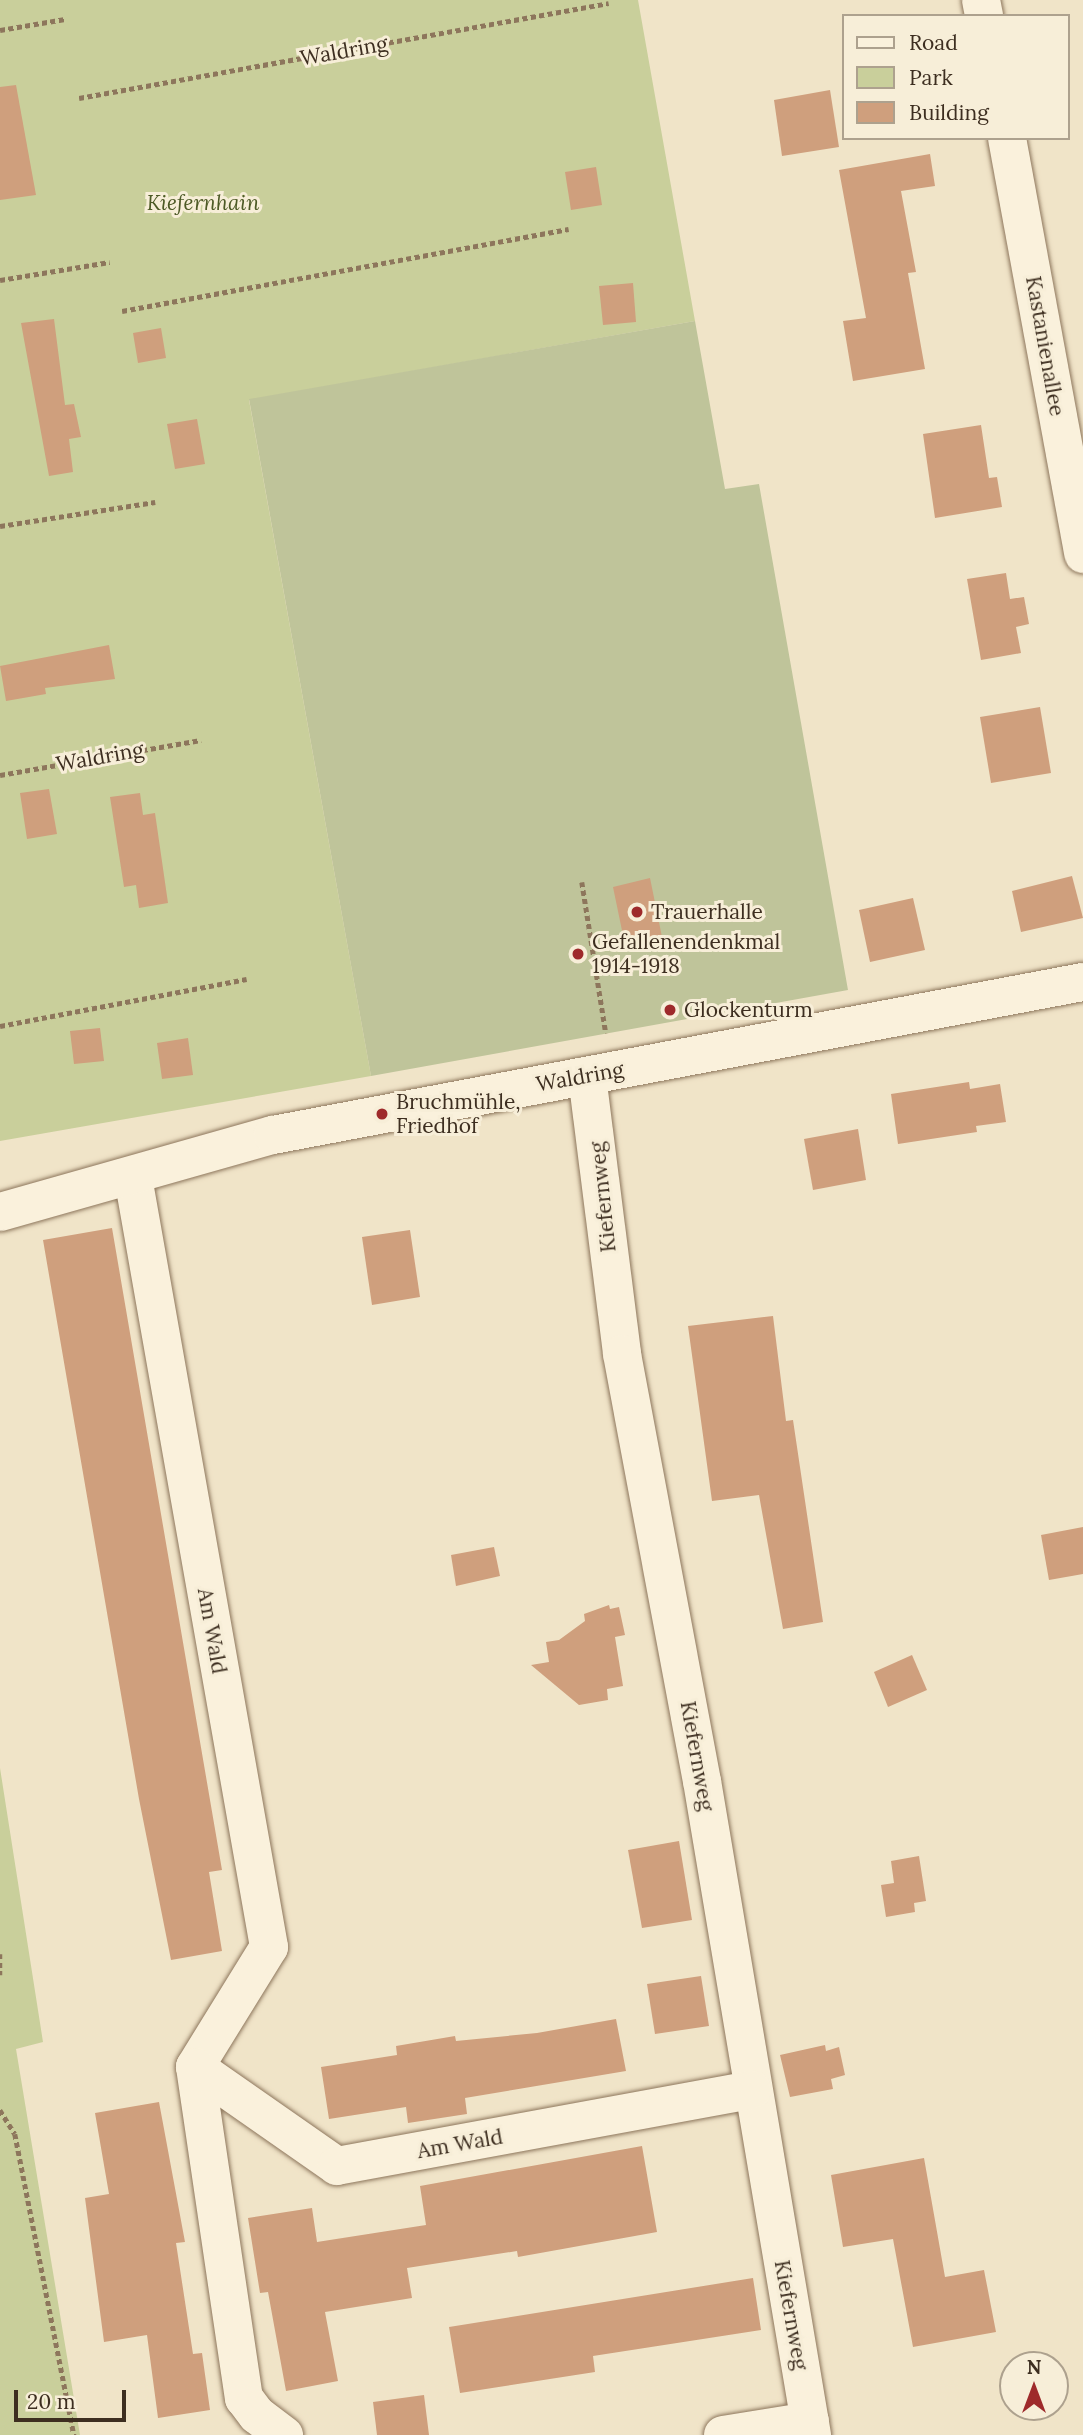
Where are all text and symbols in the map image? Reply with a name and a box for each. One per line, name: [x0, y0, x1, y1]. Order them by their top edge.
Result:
legend: [842, 14, 1069, 140]
text: Road: [909, 29, 958, 56]
street label: Waldring: [298, 31, 390, 71]
text: Park: [909, 64, 953, 91]
text: Building: [909, 99, 989, 126]
park label: Kiefernhain: [147, 190, 259, 216]
street label: Kastanienallee: [1020, 274, 1070, 418]
street label: Waldring: [54, 737, 146, 777]
place label: Trauerhalle: [651, 899, 763, 925]
marker: Trauerhalle: [629, 904, 645, 920]
place label: Gefallenendenkmal 1914-1918: [592, 929, 780, 979]
marker: Gefallenendenkmal 1914-1918: [570, 946, 586, 962]
place label: Glockenturm: [684, 997, 813, 1023]
marker: Glockenturm: [662, 1002, 678, 1018]
street label: Waldring: [534, 1057, 626, 1097]
place label: Bruchmühle, Friedhof: [396, 1089, 521, 1139]
marker: Bruchmühle, Friedhof: [374, 1106, 390, 1122]
street label: Kiefernweg: [585, 1140, 621, 1254]
street label: Am Wald: [192, 1586, 232, 1676]
street label: Kiefernweg: [675, 1699, 719, 1813]
street label: Am Wald: [415, 2124, 505, 2164]
street label: Kiefernweg: [769, 2258, 813, 2372]
north arrow: [999, 2351, 1069, 2421]
text: N: [1027, 2355, 1041, 2379]
scale bar: [18, 2376, 130, 2420]
text: 20 m: [27, 2388, 76, 2415]

